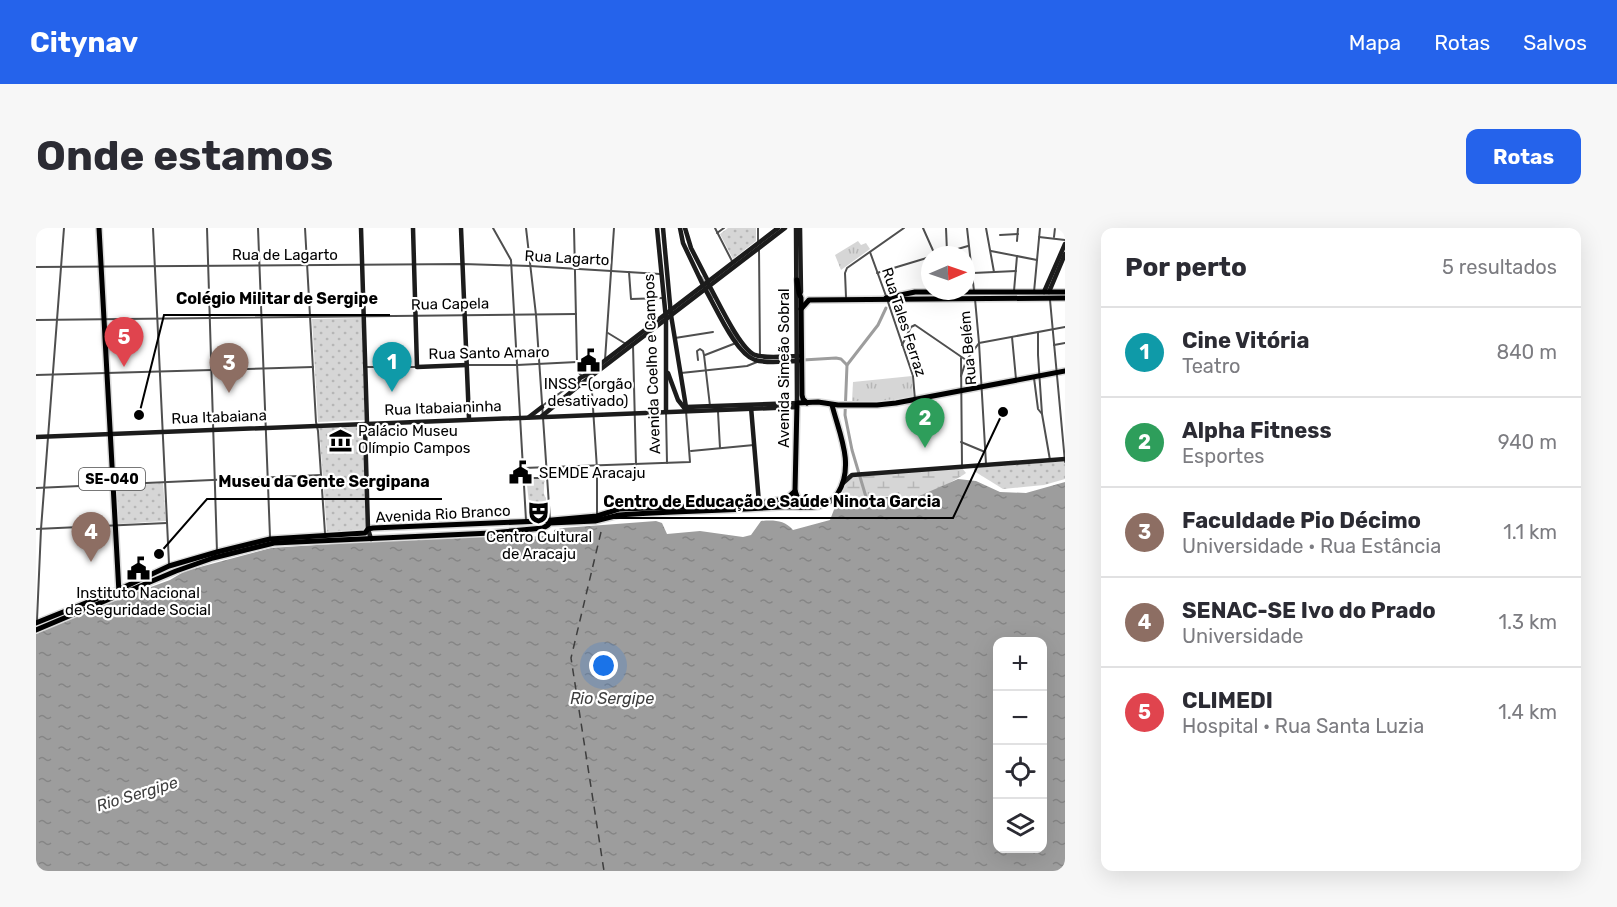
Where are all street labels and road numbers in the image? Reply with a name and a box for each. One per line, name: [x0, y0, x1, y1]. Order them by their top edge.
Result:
street label: Rua de Lagarto: [232, 246, 338, 264]
street label: Rua Lagarto: [524, 247, 610, 269]
street label: Rua Tales Ferraz: [878, 265, 930, 379]
street label: Avenida Coelho e Campos: [640, 273, 664, 455]
street label: Avenida Simeão Sobral: [775, 288, 793, 448]
street label: Rua Capela: [411, 294, 489, 314]
street label: Rua Belém: [956, 310, 980, 386]
street label: Rua Santo Amaro: [428, 343, 550, 363]
street label: Rua Itabaianinha: [384, 397, 502, 419]
street label: Rua Itabaiana: [171, 406, 267, 428]
road number: SE-040: [79, 468, 145, 490]
street label: Avenida Rio Branco: [375, 501, 511, 527]

